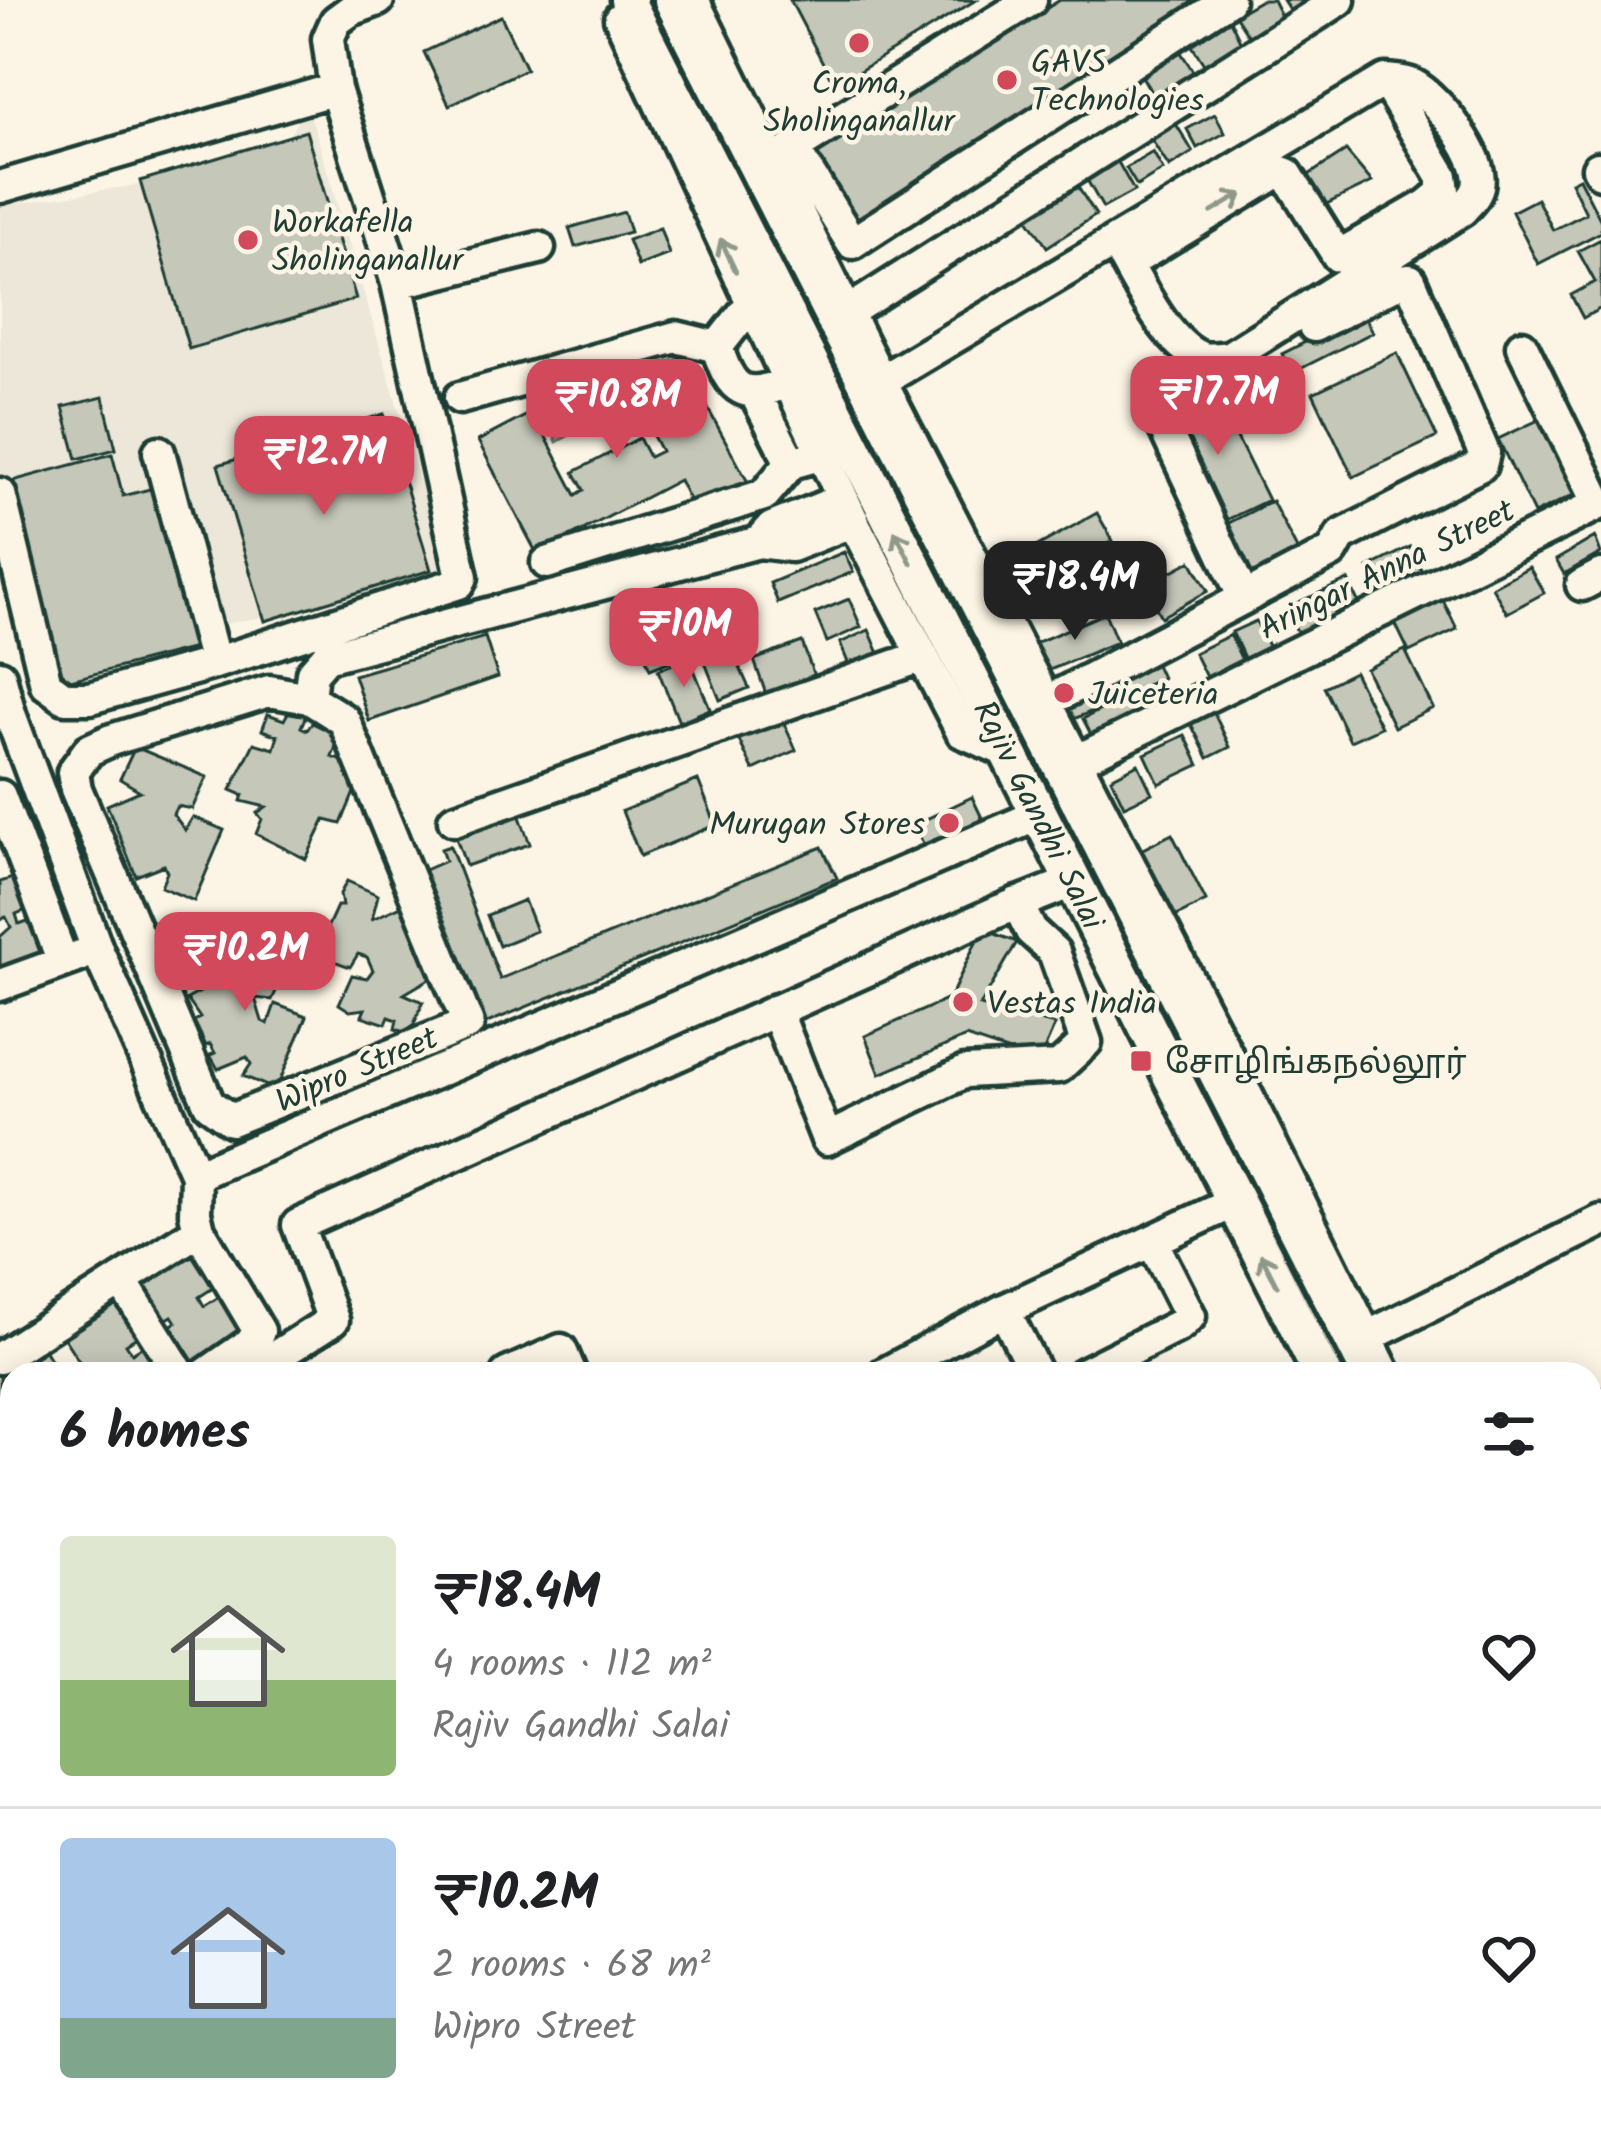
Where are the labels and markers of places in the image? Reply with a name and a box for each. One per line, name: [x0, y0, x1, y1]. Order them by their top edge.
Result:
marker: Croma, Sholinganallur: [846, 30, 872, 56]
place label: GAVS Technologies: [1031, 38, 1204, 129]
place label: Croma, Sholinganallur: [764, 59, 957, 150]
marker: GAVS Technologies: [994, 67, 1020, 93]
place label: Workafella Sholinganallur: [272, 198, 465, 289]
marker: Workafella Sholinganallur: [235, 227, 261, 253]
pin: ₹17.7M: [1120, 356, 1316, 458]
pin: ₹10.8M: [519, 359, 715, 461]
pin: ₹12.7M: [226, 416, 422, 518]
pin: ₹18.4M: [977, 541, 1173, 643]
pin: ₹10M: [613, 588, 755, 690]
place label: Juiceteria: [1088, 670, 1219, 723]
marker: Juiceteria: [1051, 680, 1077, 706]
place label: Murugan Stores: [709, 800, 925, 853]
marker: Murugan Stores: [936, 810, 962, 836]
pin: ₹10.2M: [147, 912, 343, 1014]
place label: Vestas India: [987, 979, 1157, 1032]
marker: Vestas India: [950, 989, 976, 1015]
place label: சோழிங்கநல்லூர்: [1165, 1038, 1467, 1091]
marker: சோழிங்கநல்லூர்: [1128, 1048, 1154, 1074]

